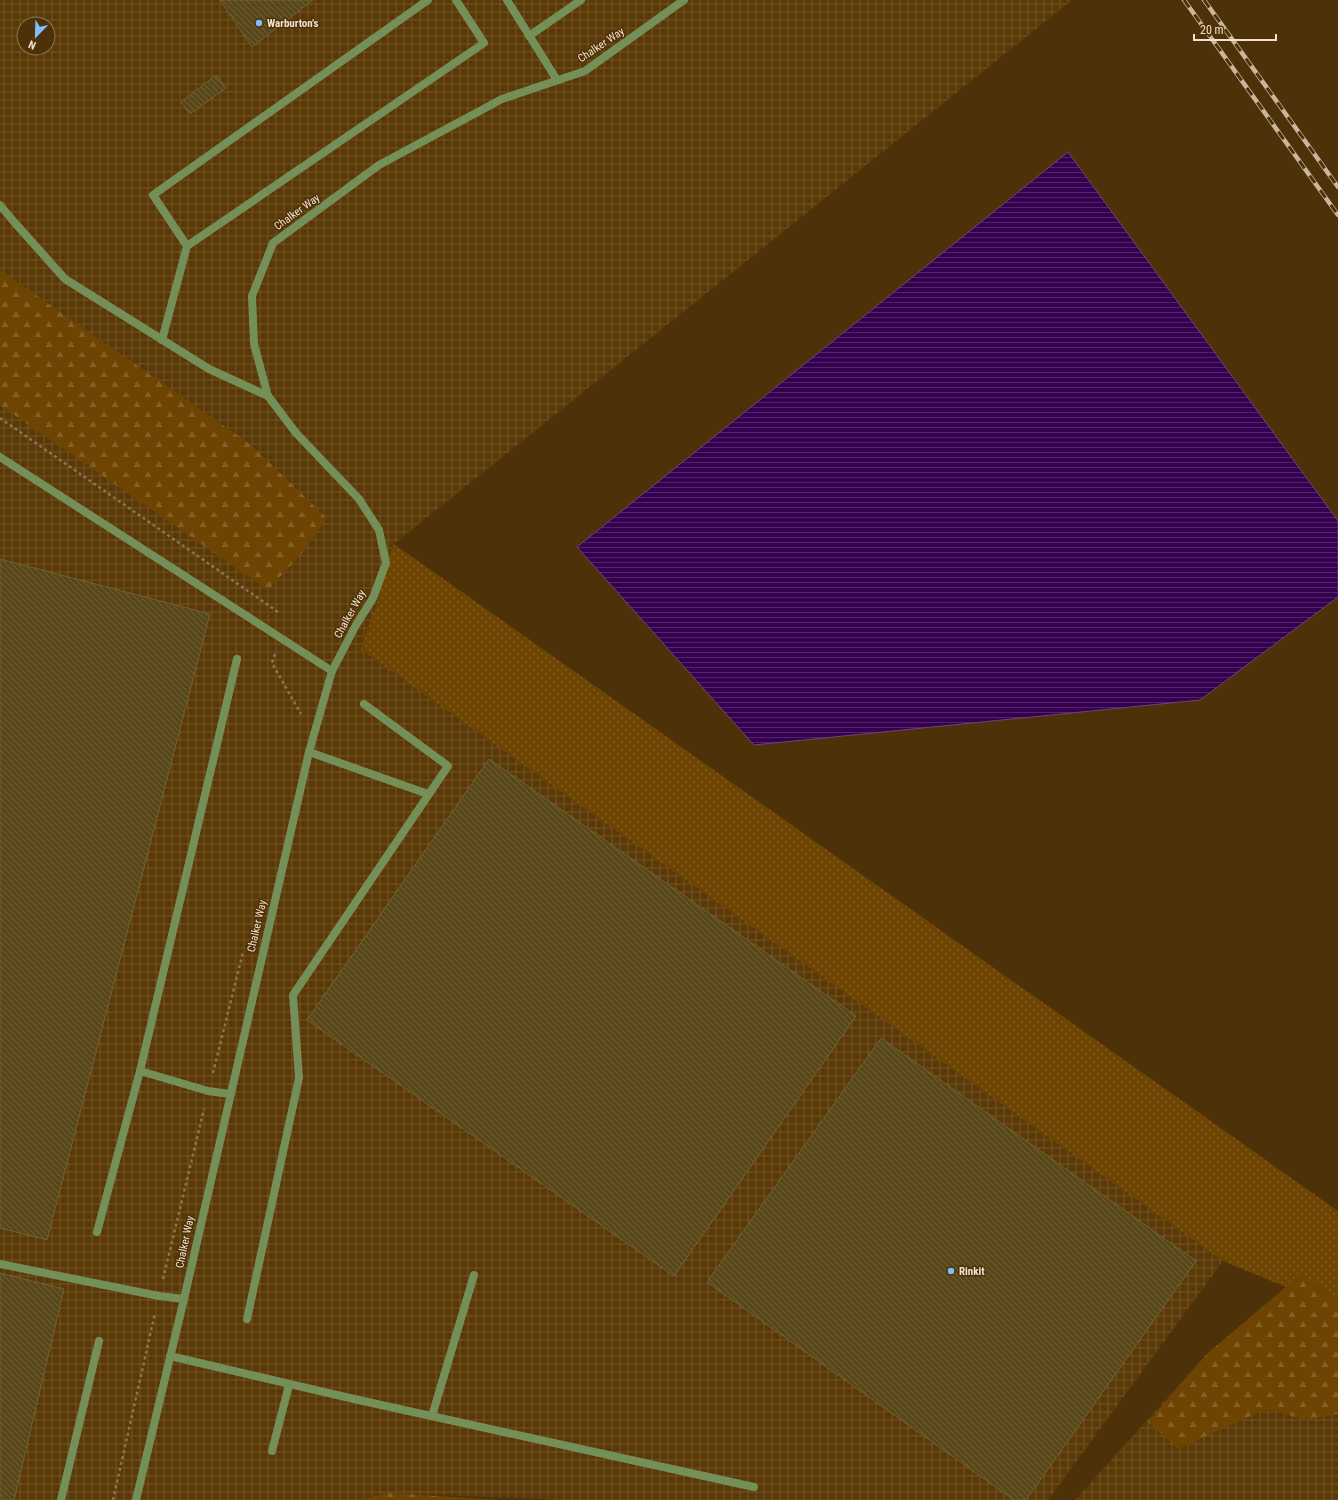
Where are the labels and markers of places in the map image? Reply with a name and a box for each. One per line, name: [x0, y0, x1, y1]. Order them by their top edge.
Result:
place label: Warburton's: [267, 17, 319, 30]
marker: Warburton's: [254, 18, 264, 28]
place label: Rinkit: [959, 1265, 985, 1278]
marker: Rinkit: [946, 1266, 956, 1276]

